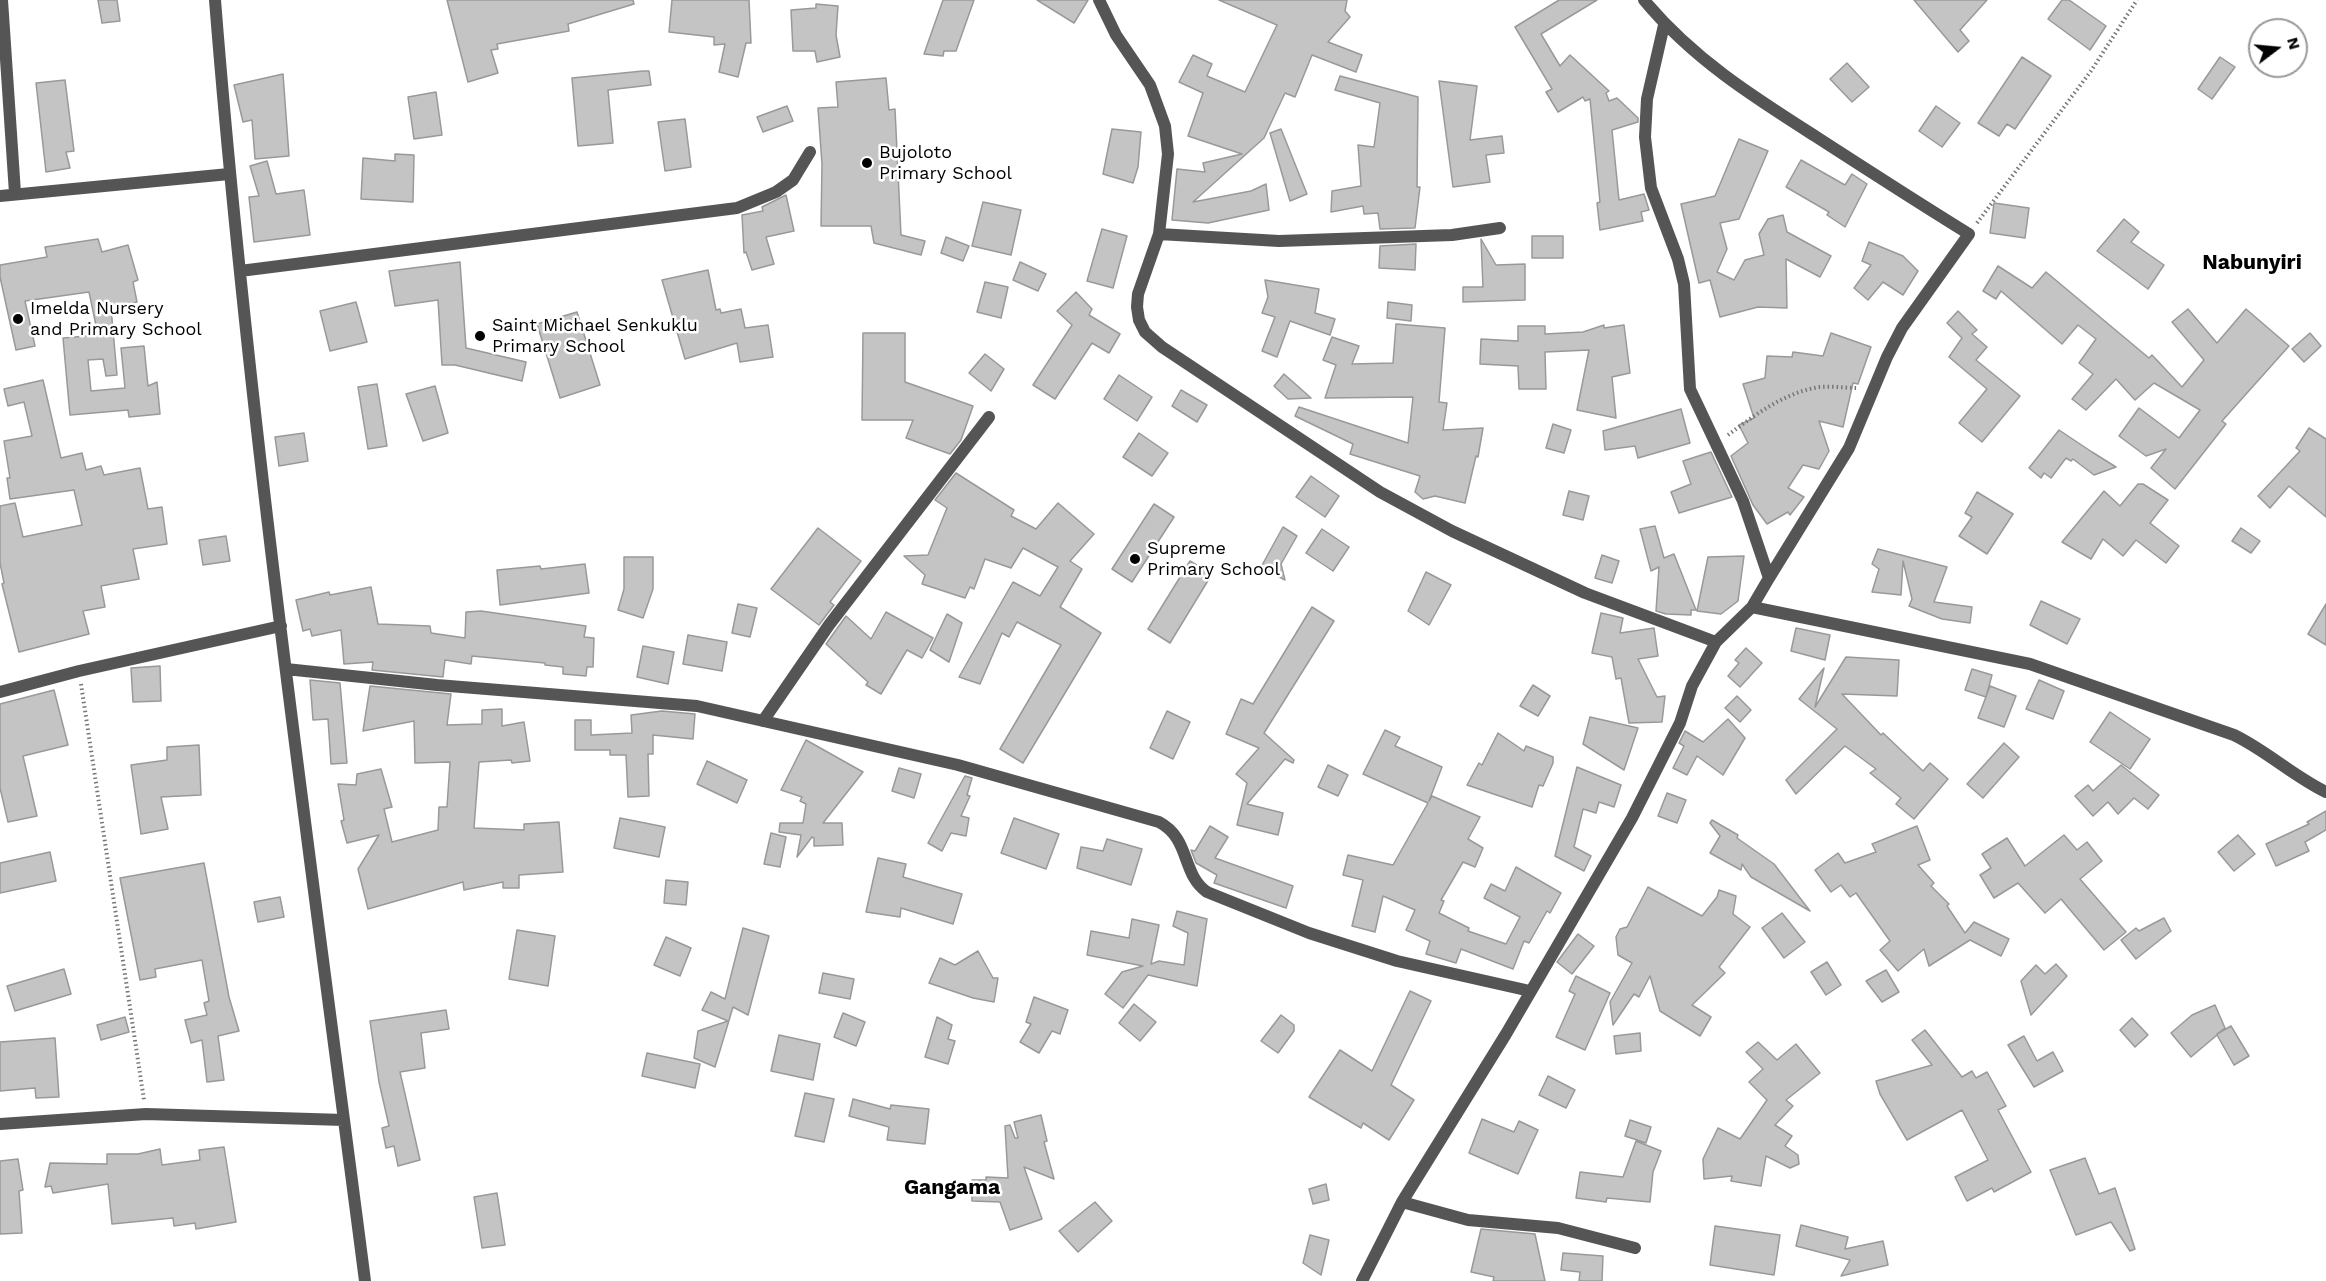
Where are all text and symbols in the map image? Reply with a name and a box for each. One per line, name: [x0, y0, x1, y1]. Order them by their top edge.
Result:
north arrow: [2248, 18, 2308, 78]
text: N: [2283, 35, 2305, 52]
place label: Bujoloto Primary School: [879, 142, 1012, 184]
marker: Bujoloto Primary School: [860, 156, 874, 170]
district label: Nabunyiri: [2202, 250, 2302, 276]
place label: Imelda Nursery and Primary School: [30, 298, 202, 340]
marker: Imelda Nursery and Primary School: [11, 312, 25, 326]
place label: Saint Michael Senkuklu Primary School: [492, 315, 698, 358]
marker: Saint Michael Senkuklu Primary School: [473, 329, 487, 343]
place label: Supreme Primary School: [1147, 538, 1280, 580]
marker: Supreme Primary School: [1128, 552, 1142, 566]
district label: Gangama: [904, 1175, 1000, 1201]

